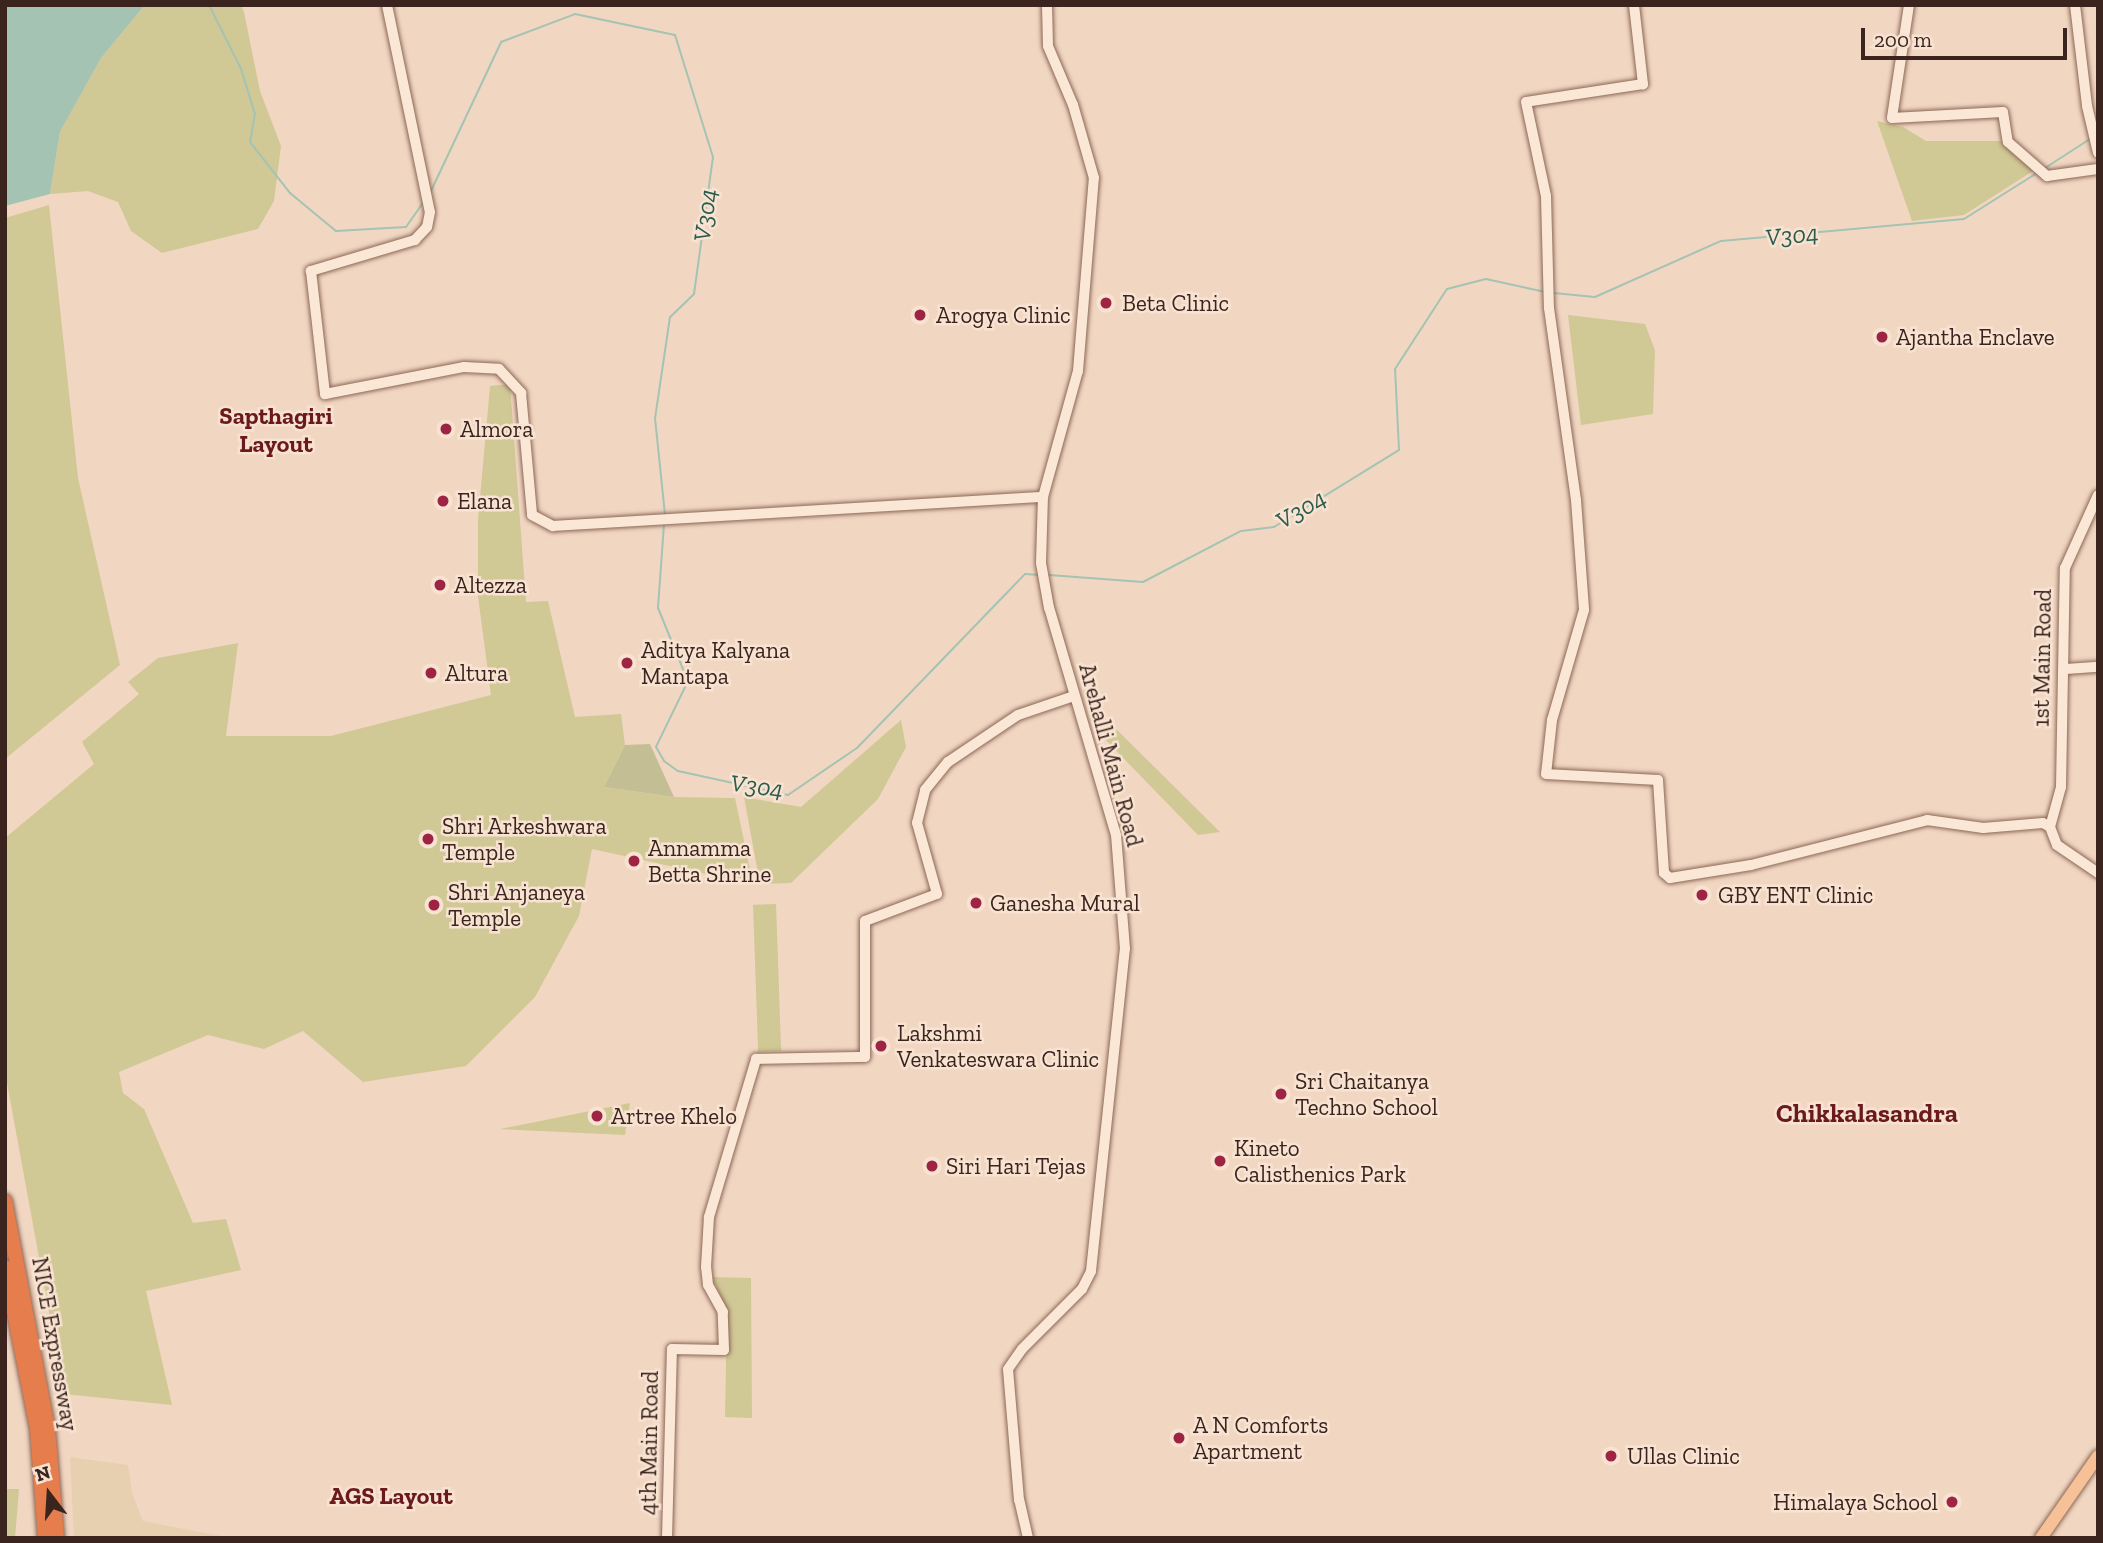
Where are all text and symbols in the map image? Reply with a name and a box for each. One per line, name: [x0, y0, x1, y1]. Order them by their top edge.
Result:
scale bar: [1865, 14, 2072, 58]
text: 200 m: [1874, 27, 1932, 52]
water label: V304: [687, 187, 723, 243]
water label: V304: [1764, 218, 1820, 252]
place label: Beta Clinic: [1122, 289, 1229, 317]
marker: Beta Clinic: [1096, 293, 1116, 313]
place label: Arogya Clinic: [936, 301, 1071, 329]
marker: Arogya Clinic: [910, 305, 930, 325]
place label: Ajantha Enclave: [1896, 323, 2055, 351]
marker: Ajantha Enclave: [1874, 329, 1890, 345]
district label: Sapthagiri Layout: [219, 402, 333, 458]
place label: Almora: [460, 415, 533, 443]
marker: Almora: [438, 421, 454, 437]
water label: V304: [1271, 483, 1331, 535]
place label: Elana: [457, 487, 512, 515]
marker: Elana: [435, 493, 451, 509]
place label: Altezza: [454, 571, 527, 599]
marker: Altezza: [432, 577, 448, 593]
street label: 1st Main Road: [2027, 589, 2057, 727]
place label: Aditya Kalyana Mantapa: [641, 636, 790, 690]
marker: Aditya Kalyana Mantapa: [619, 655, 635, 671]
place label: Altura: [445, 659, 508, 687]
street label: Arehalli Main Road: [1073, 660, 1149, 850]
marker: Altura: [423, 665, 439, 681]
water label: V304: [729, 768, 785, 804]
place label: Shri Arkeshwara Temple: [442, 812, 607, 866]
marker: Shri Arkeshwara Temple: [420, 831, 436, 847]
place label: Annamma Betta Shrine: [648, 834, 771, 888]
marker: Annamma Betta Shrine: [626, 853, 642, 869]
place label: Shri Anjaneya Temple: [448, 878, 586, 932]
place label: GBY ENT Clinic: [1718, 881, 1874, 909]
marker: GBY ENT Clinic: [1692, 885, 1712, 905]
place label: Ganesha Mural: [990, 889, 1140, 917]
marker: Ganesha Mural: [968, 895, 984, 911]
marker: Shri Anjaneya Temple: [426, 897, 442, 913]
place label: Lakshmi Venkateswara Clinic: [897, 1019, 1099, 1073]
marker: Lakshmi Venkateswara Clinic: [871, 1036, 891, 1056]
place label: Sri Chaitanya Techno School: [1295, 1067, 1438, 1121]
marker: Sri Chaitanya Techno School: [1273, 1086, 1289, 1102]
district label: Chikkalasandra: [1776, 1098, 1958, 1130]
place label: Artree Khelo: [611, 1102, 737, 1130]
marker: Artree Khelo: [589, 1108, 605, 1124]
place label: Kineto Calisthenics Park: [1234, 1134, 1406, 1188]
place label: Siri Hari Tejas: [946, 1152, 1086, 1180]
marker: Kineto Calisthenics Park: [1212, 1153, 1228, 1169]
marker: Siri Hari Tejas: [924, 1158, 940, 1174]
street label: NICE Expressway: [26, 1255, 84, 1433]
street label: 4th Main Road: [634, 1371, 664, 1515]
place label: A N Comforts Apartment: [1193, 1411, 1329, 1465]
marker: A N Comforts Apartment: [1171, 1430, 1187, 1446]
place label: Ullas Clinic: [1627, 1442, 1740, 1470]
marker: Ullas Clinic: [1601, 1446, 1621, 1466]
north arrow: [14, 1459, 84, 1529]
text: N: [32, 1460, 53, 1487]
district label: AGS Layout: [329, 1482, 453, 1510]
place label: Himalaya School: [1773, 1488, 1938, 1516]
marker: Himalaya School: [1944, 1494, 1960, 1510]

